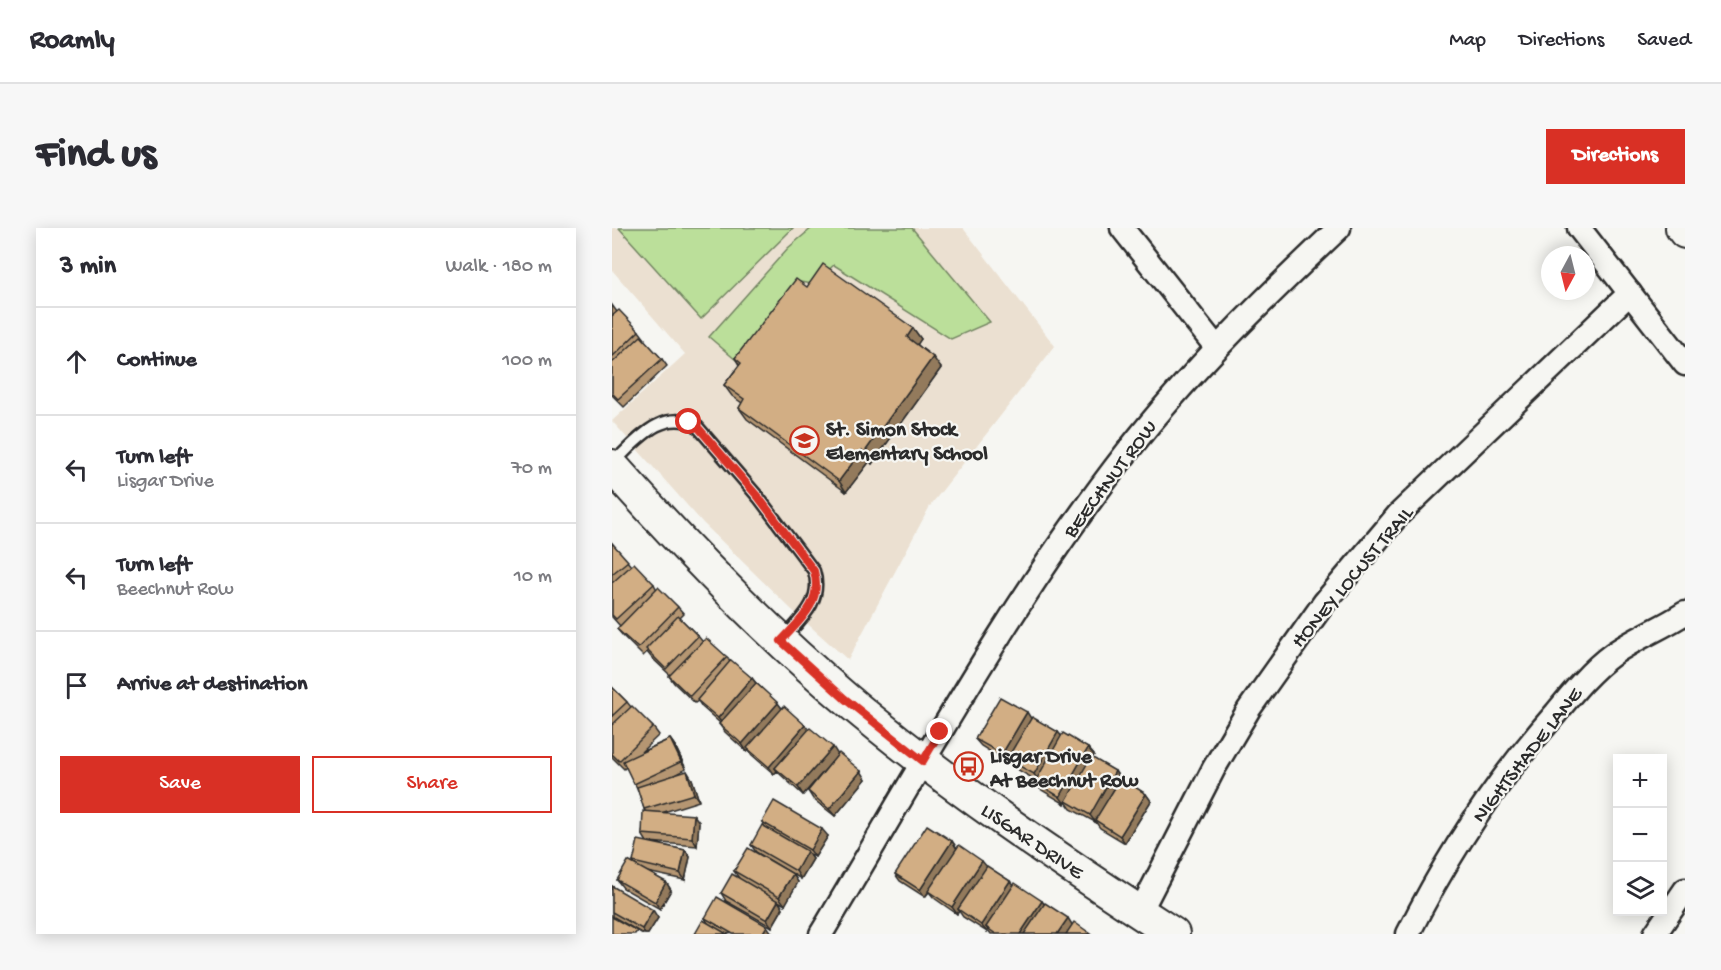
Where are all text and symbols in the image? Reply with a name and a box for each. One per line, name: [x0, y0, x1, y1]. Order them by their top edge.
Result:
text: Roamly: [30, 25, 115, 58]
text: Map: [1449, 29, 1486, 54]
text: Directions: [1519, 29, 1604, 54]
text: Saved: [1637, 29, 1691, 54]
button: Directions: [1546, 129, 1685, 184]
text: Find us: [36, 132, 156, 181]
north arrow: [1541, 246, 1595, 300]
text: 3 min: [60, 252, 116, 283]
text: Walk · 180 m: [445, 256, 552, 279]
icon: ahead: [60, 345, 93, 378]
text: Continue: [117, 348, 197, 374]
text: 100 m: [502, 350, 552, 373]
route start: [675, 408, 701, 434]
street label: BEECHNUT ROW: [1059, 416, 1164, 545]
place label: St. Simon Stock Elementary School: [826, 419, 988, 468]
school or university icon: St. Simon Stock Elementary School: [789, 424, 821, 456]
text: Turn left: [117, 445, 191, 471]
icon: left: [60, 453, 93, 486]
text: 70 m: [511, 458, 552, 481]
text: Lisgar Drive: [117, 471, 214, 494]
street label: HONEY LOCUST TRAIL: [1287, 501, 1421, 654]
text: Turn left: [117, 553, 191, 579]
icon: left: [60, 561, 93, 594]
text: 10 m: [514, 566, 552, 589]
text: Beechnut Row: [117, 579, 234, 602]
icon: arrive: [60, 669, 93, 702]
text: Arrive at destination: [117, 672, 307, 698]
street label: NIGHTSHADE LANE: [1468, 683, 1590, 829]
route end: [926, 718, 952, 744]
place label: Lisgar Drive At Beechnut Row: [989, 746, 1139, 795]
bus stop icon: Lisgar Drive At Beechnut Row: [953, 751, 985, 783]
map controls: [1613, 754, 1667, 916]
button: +: [1613, 754, 1667, 808]
button: Save: [60, 756, 300, 813]
button: Share: [312, 756, 552, 813]
street label: LISGAR DRIVE: [975, 799, 1088, 887]
button: −: [1613, 808, 1667, 862]
button: layers: [1613, 862, 1667, 916]

